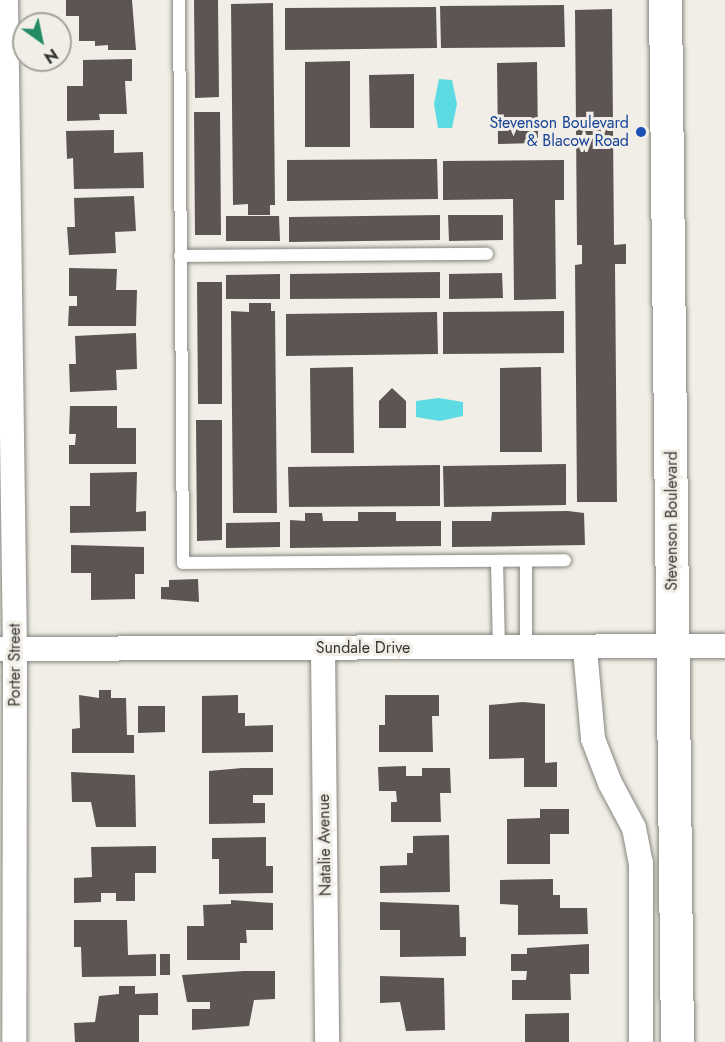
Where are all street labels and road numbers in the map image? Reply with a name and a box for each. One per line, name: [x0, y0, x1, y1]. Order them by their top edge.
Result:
street label: Stevenson Boulevard: [662, 451, 682, 591]
street label: Porter Street: [5, 623, 25, 707]
street label: Sundale Drive: [316, 638, 410, 658]
street label: Natalie Avenue: [315, 794, 335, 896]

